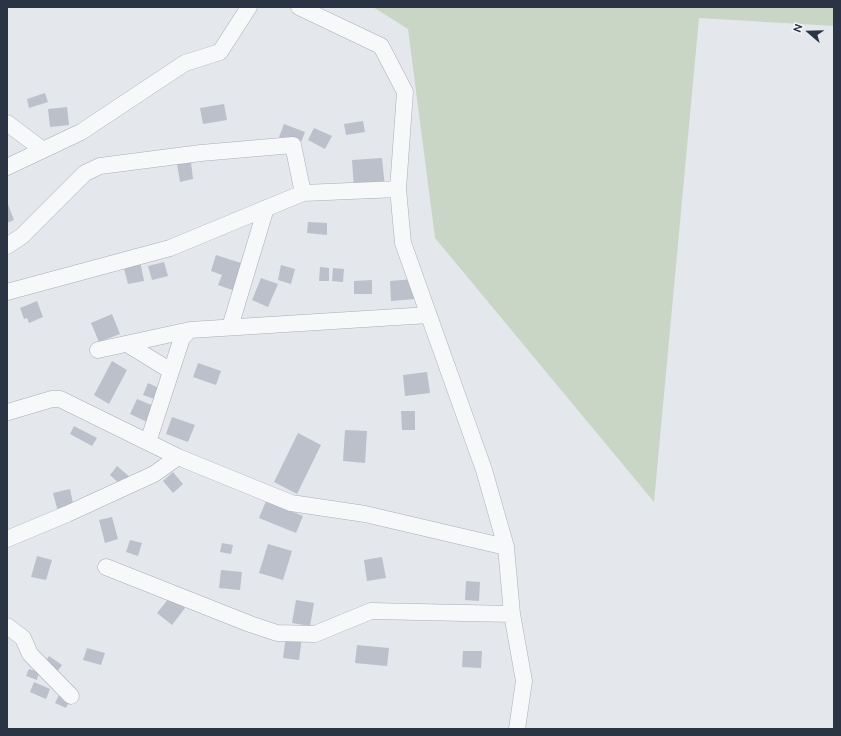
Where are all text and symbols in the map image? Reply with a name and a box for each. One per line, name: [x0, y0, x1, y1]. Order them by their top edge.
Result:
north arrow: [789, 12, 829, 52]
text: N: [791, 22, 805, 34]

